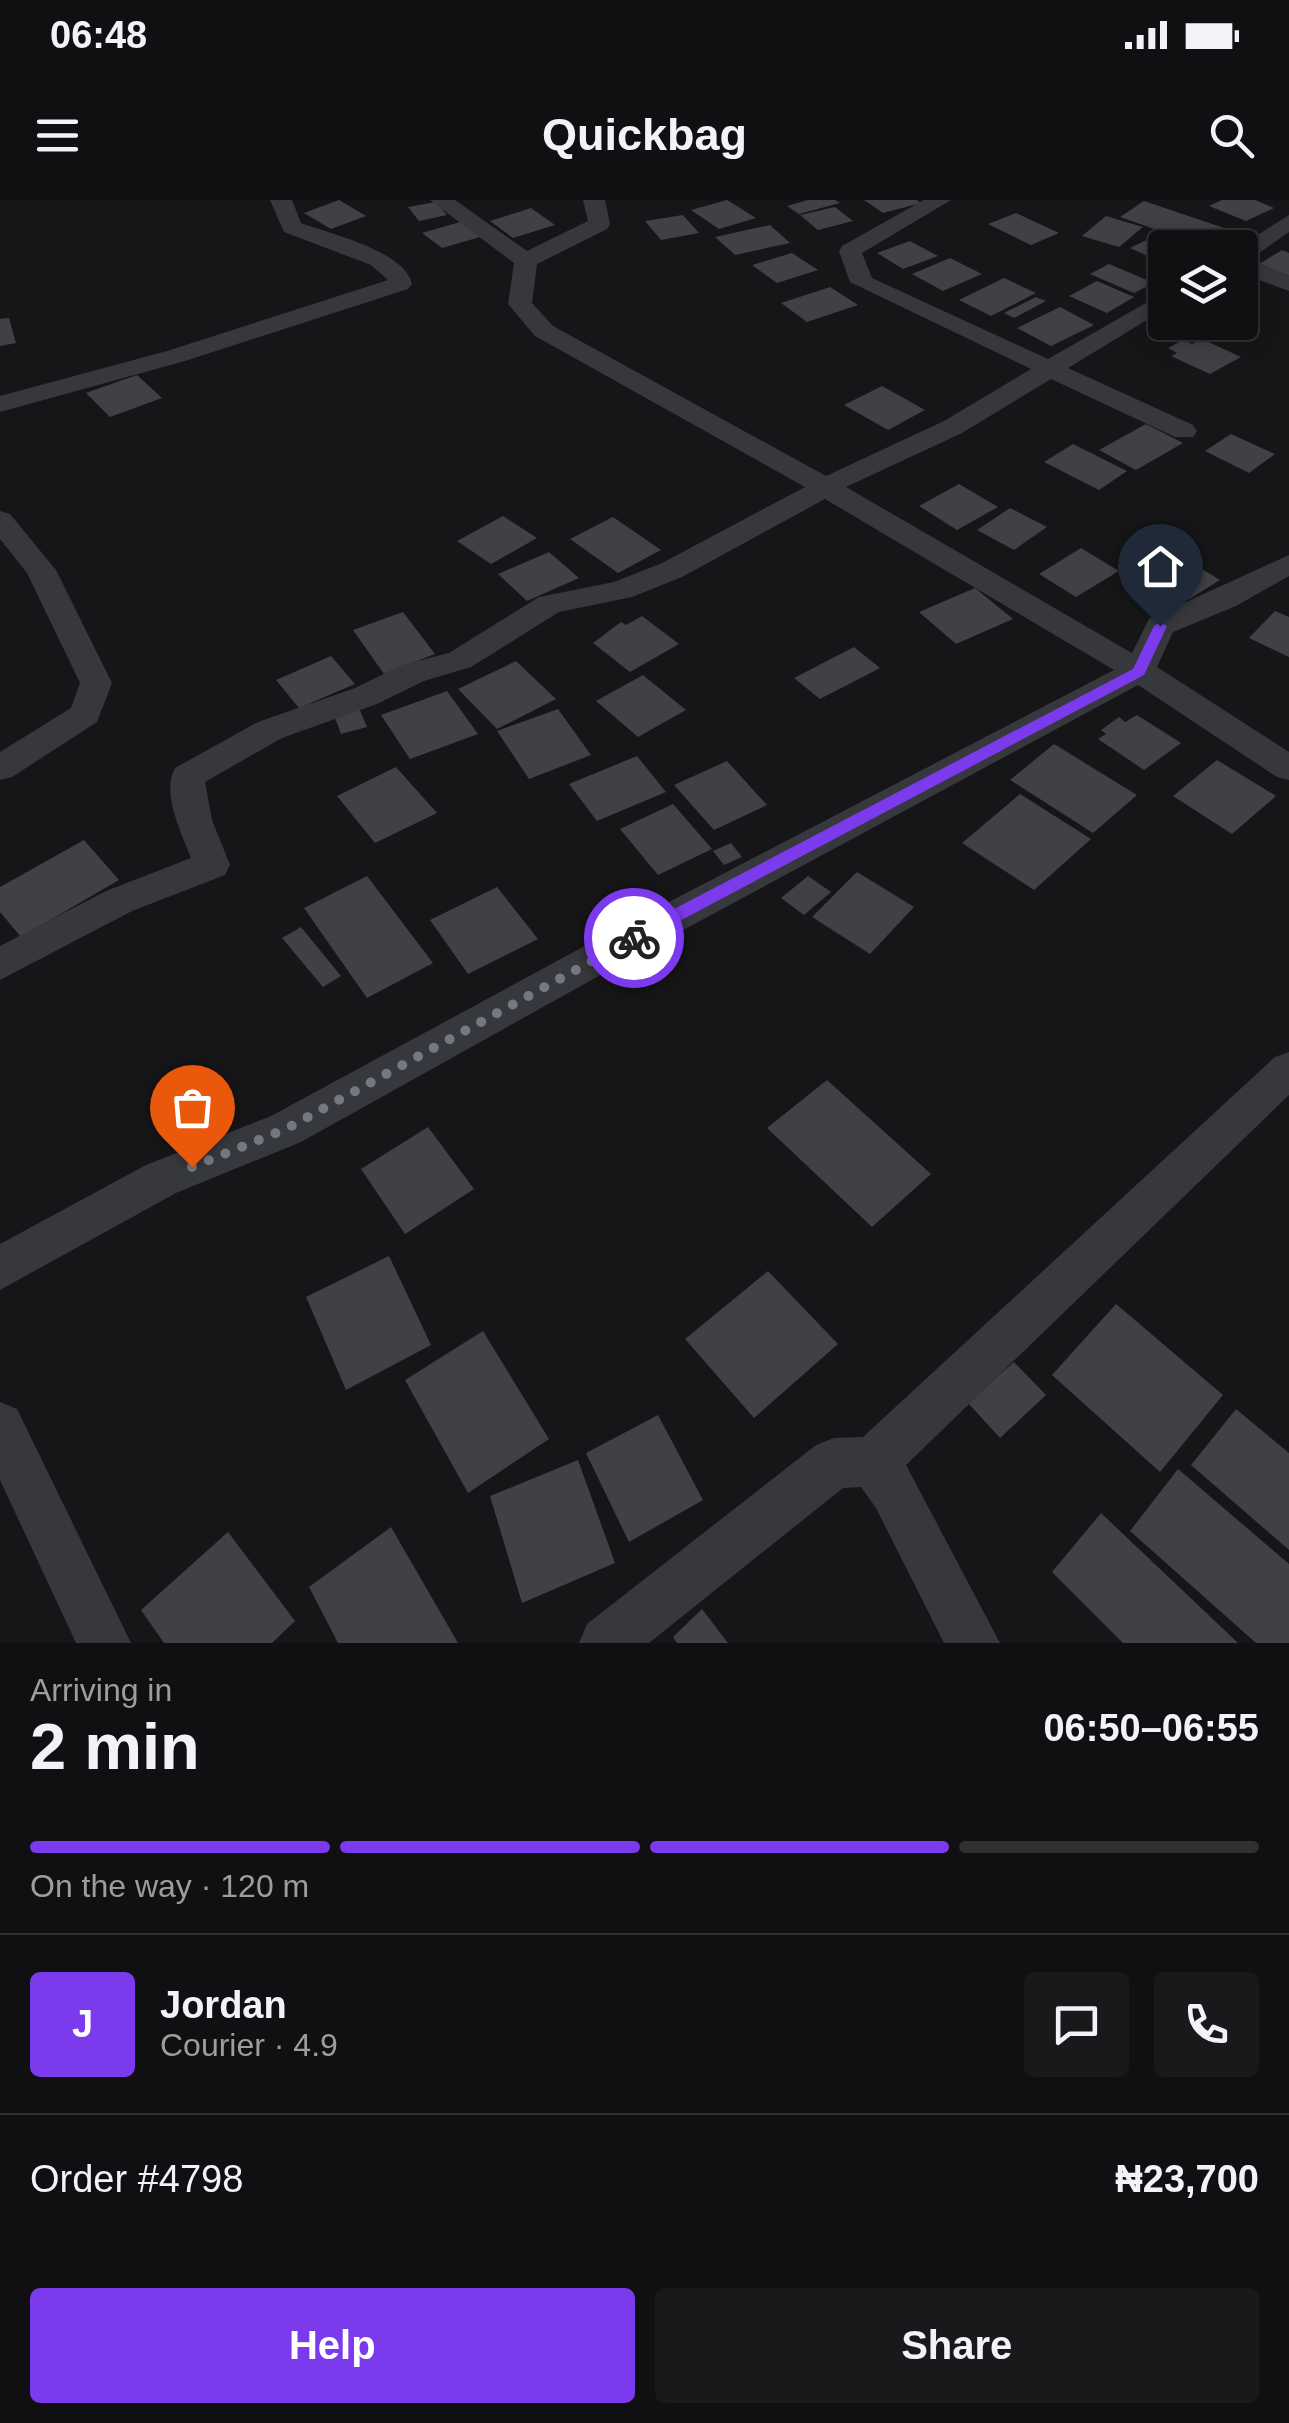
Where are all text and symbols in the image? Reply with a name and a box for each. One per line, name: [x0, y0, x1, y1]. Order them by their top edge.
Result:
text: 06:48: [50, 14, 147, 56]
icon: menu: [30, 108, 85, 163]
icon: search: [1204, 108, 1259, 163]
text: Quickbag: [542, 109, 747, 160]
map controls: [1148, 230, 1258, 340]
button: layers: [1148, 230, 1258, 340]
pin: [1118, 524, 1203, 627]
icon: home: [1133, 539, 1188, 594]
courier: [584, 888, 684, 988]
icon: bike: [607, 911, 662, 966]
pin: [150, 1065, 235, 1168]
icon: bag: [165, 1080, 220, 1135]
text: Arriving in: [30, 1672, 172, 1708]
text: 06:50–06:55: [1043, 1707, 1259, 1749]
text: 2 min: [30, 1710, 200, 1783]
text: On the way · 120 m: [30, 1868, 309, 1904]
button: chat: [1024, 1972, 1129, 2077]
button: phone: [1154, 1972, 1259, 2077]
text: Jordan: [160, 1984, 287, 2026]
text: J: [72, 2003, 93, 2045]
text: Courier · 4.9: [160, 2027, 338, 2063]
text: Order #4798: [30, 2158, 243, 2200]
text: ₦23,700: [1115, 2158, 1259, 2200]
button: Help: [30, 2288, 635, 2403]
button: Share: [655, 2288, 1259, 2403]

